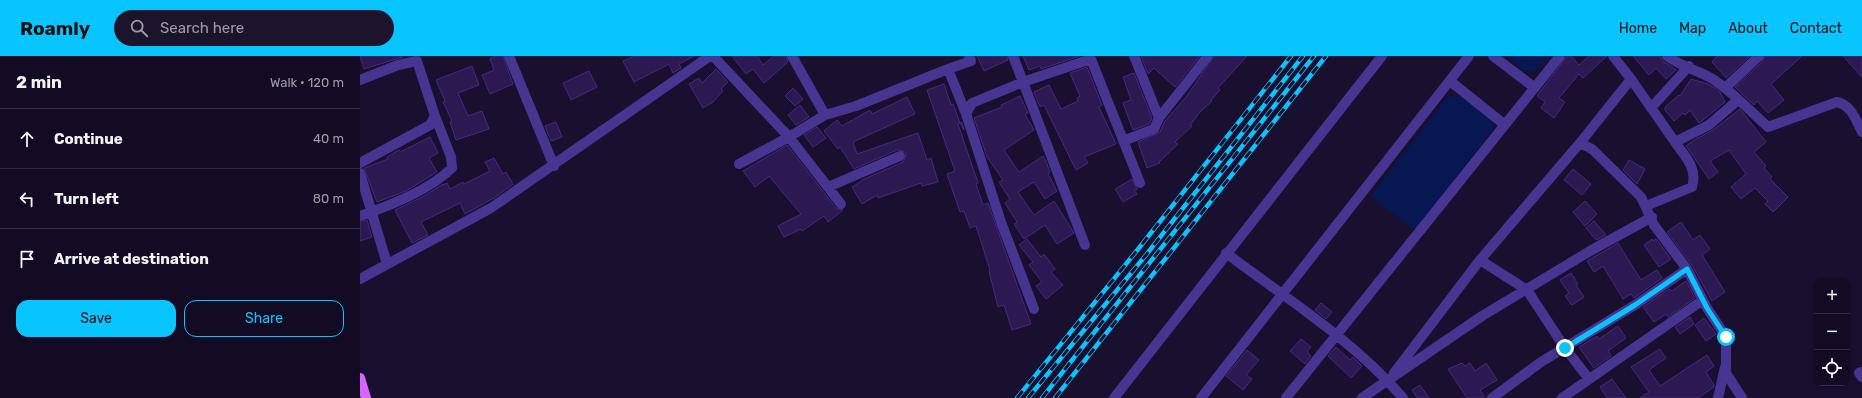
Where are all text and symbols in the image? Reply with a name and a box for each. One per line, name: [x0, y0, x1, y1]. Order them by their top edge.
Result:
search box: [114, 10, 394, 46]
text: Roamly: [20, 17, 90, 40]
icon: search: [128, 17, 150, 39]
text: Search here: [160, 19, 244, 37]
text: Home: [1619, 20, 1657, 37]
text: Map: [1679, 20, 1706, 37]
text: About: [1728, 20, 1768, 37]
text: Contact: [1790, 20, 1842, 37]
text: 2 min: [16, 72, 62, 92]
text: Walk · 120 m: [270, 75, 344, 90]
icon: ahead: [16, 128, 38, 150]
text: Continue: [54, 130, 123, 148]
text: 40 m: [313, 131, 344, 146]
icon: left: [16, 188, 38, 210]
text: Turn left: [54, 190, 119, 208]
text: 80 m: [313, 191, 344, 206]
icon: arrive: [16, 248, 38, 270]
text: Arrive at destination: [54, 250, 209, 268]
map controls: [1814, 278, 1850, 386]
button: +: [1814, 278, 1850, 314]
button: Save: [16, 300, 176, 337]
button: Share: [184, 300, 344, 337]
button: −: [1814, 314, 1850, 350]
route start: [1717, 328, 1735, 346]
route end: [1556, 339, 1574, 357]
button: locate: [1814, 350, 1850, 386]

